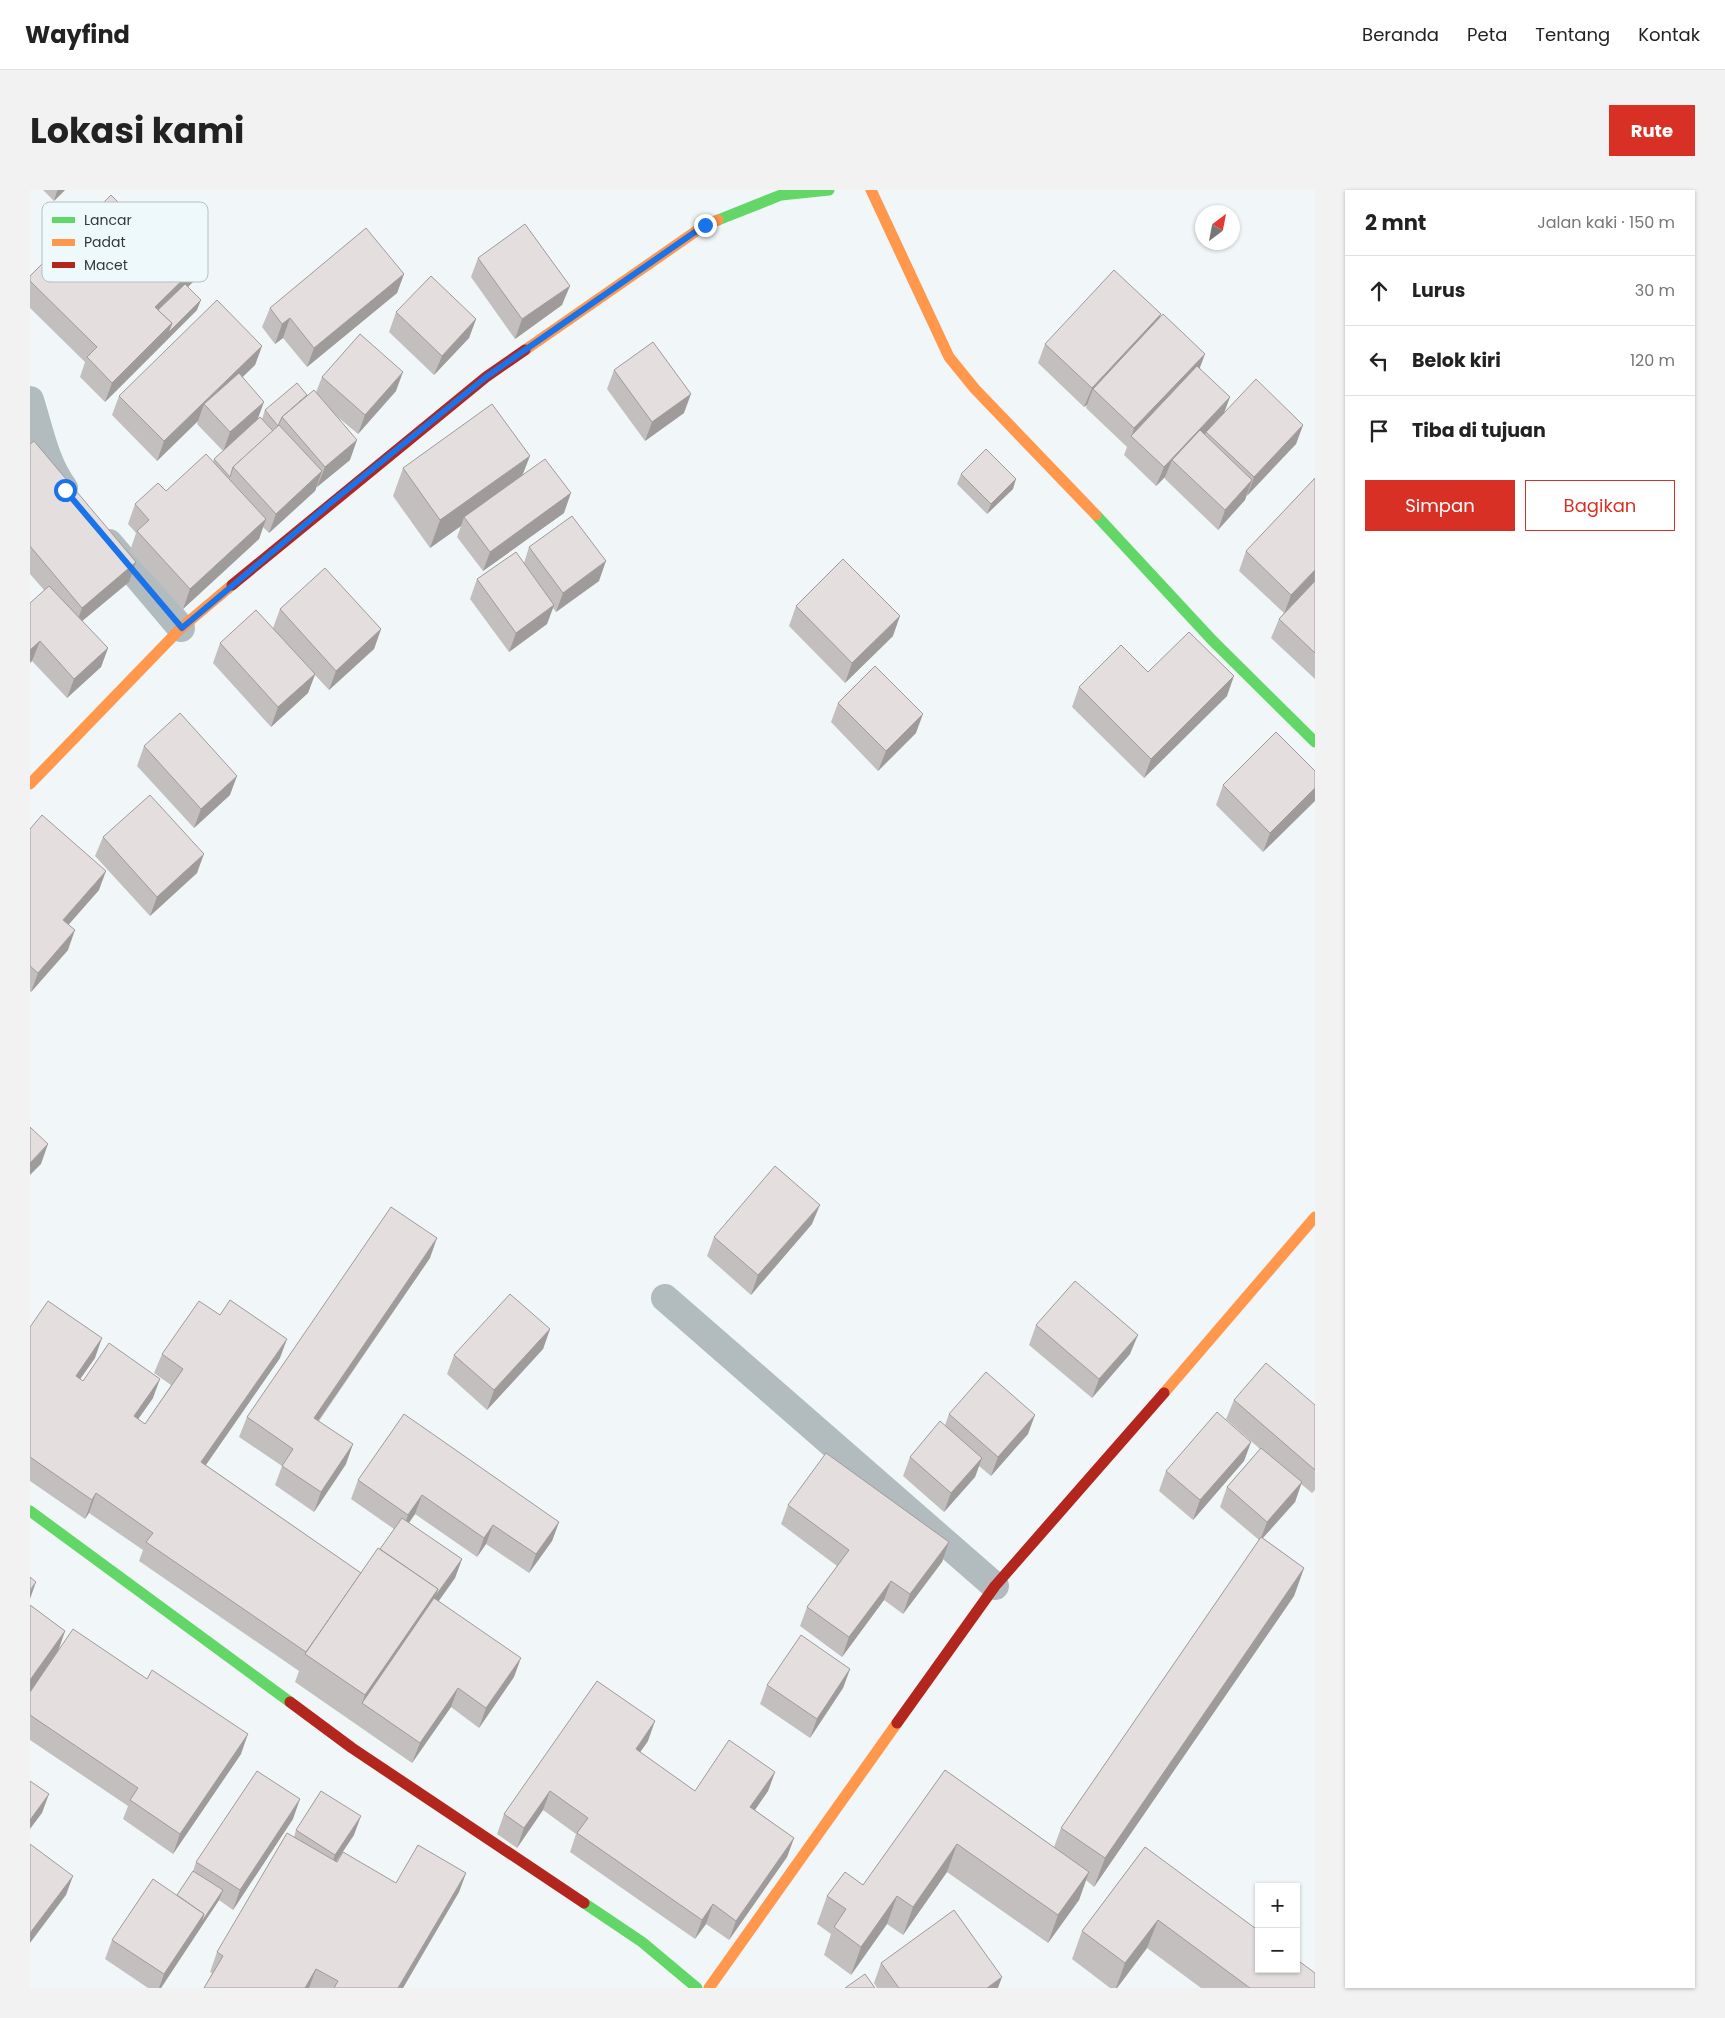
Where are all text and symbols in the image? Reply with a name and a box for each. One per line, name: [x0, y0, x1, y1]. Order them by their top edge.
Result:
text: Wayfind: [25, 18, 130, 51]
text: Beranda: [1362, 22, 1439, 47]
text: Peta: [1467, 22, 1507, 47]
text: Tentang: [1535, 22, 1610, 47]
text: Kontak: [1638, 22, 1700, 47]
button: Rute: [1609, 105, 1695, 156]
text: Lokasi kami: [30, 106, 244, 155]
legend: [42, 202, 208, 282]
north arrow: [1195, 205, 1240, 250]
text: 2 mnt: [1365, 208, 1426, 237]
text: Lancar: [84, 210, 132, 230]
text: Jalan kaki · 150 m: [1537, 211, 1675, 234]
route end: [694, 214, 717, 237]
text: Padat: [84, 232, 126, 252]
text: Macet: [84, 255, 128, 275]
icon: ahead: [1365, 277, 1393, 305]
text: Lurus: [1412, 277, 1465, 304]
text: 30 m: [1635, 279, 1675, 302]
icon: left: [1365, 347, 1393, 375]
text: Belok kiri: [1412, 347, 1501, 374]
text: 120 m: [1630, 349, 1675, 372]
icon: arrive: [1365, 417, 1393, 445]
text: Tiba di tujuan: [1412, 417, 1546, 444]
route start: [54, 479, 77, 502]
button: Simpan: [1365, 480, 1515, 531]
button: Bagikan: [1525, 480, 1675, 531]
map controls: [1255, 1883, 1300, 1973]
button: +: [1255, 1883, 1300, 1928]
button: −: [1255, 1928, 1300, 1973]

